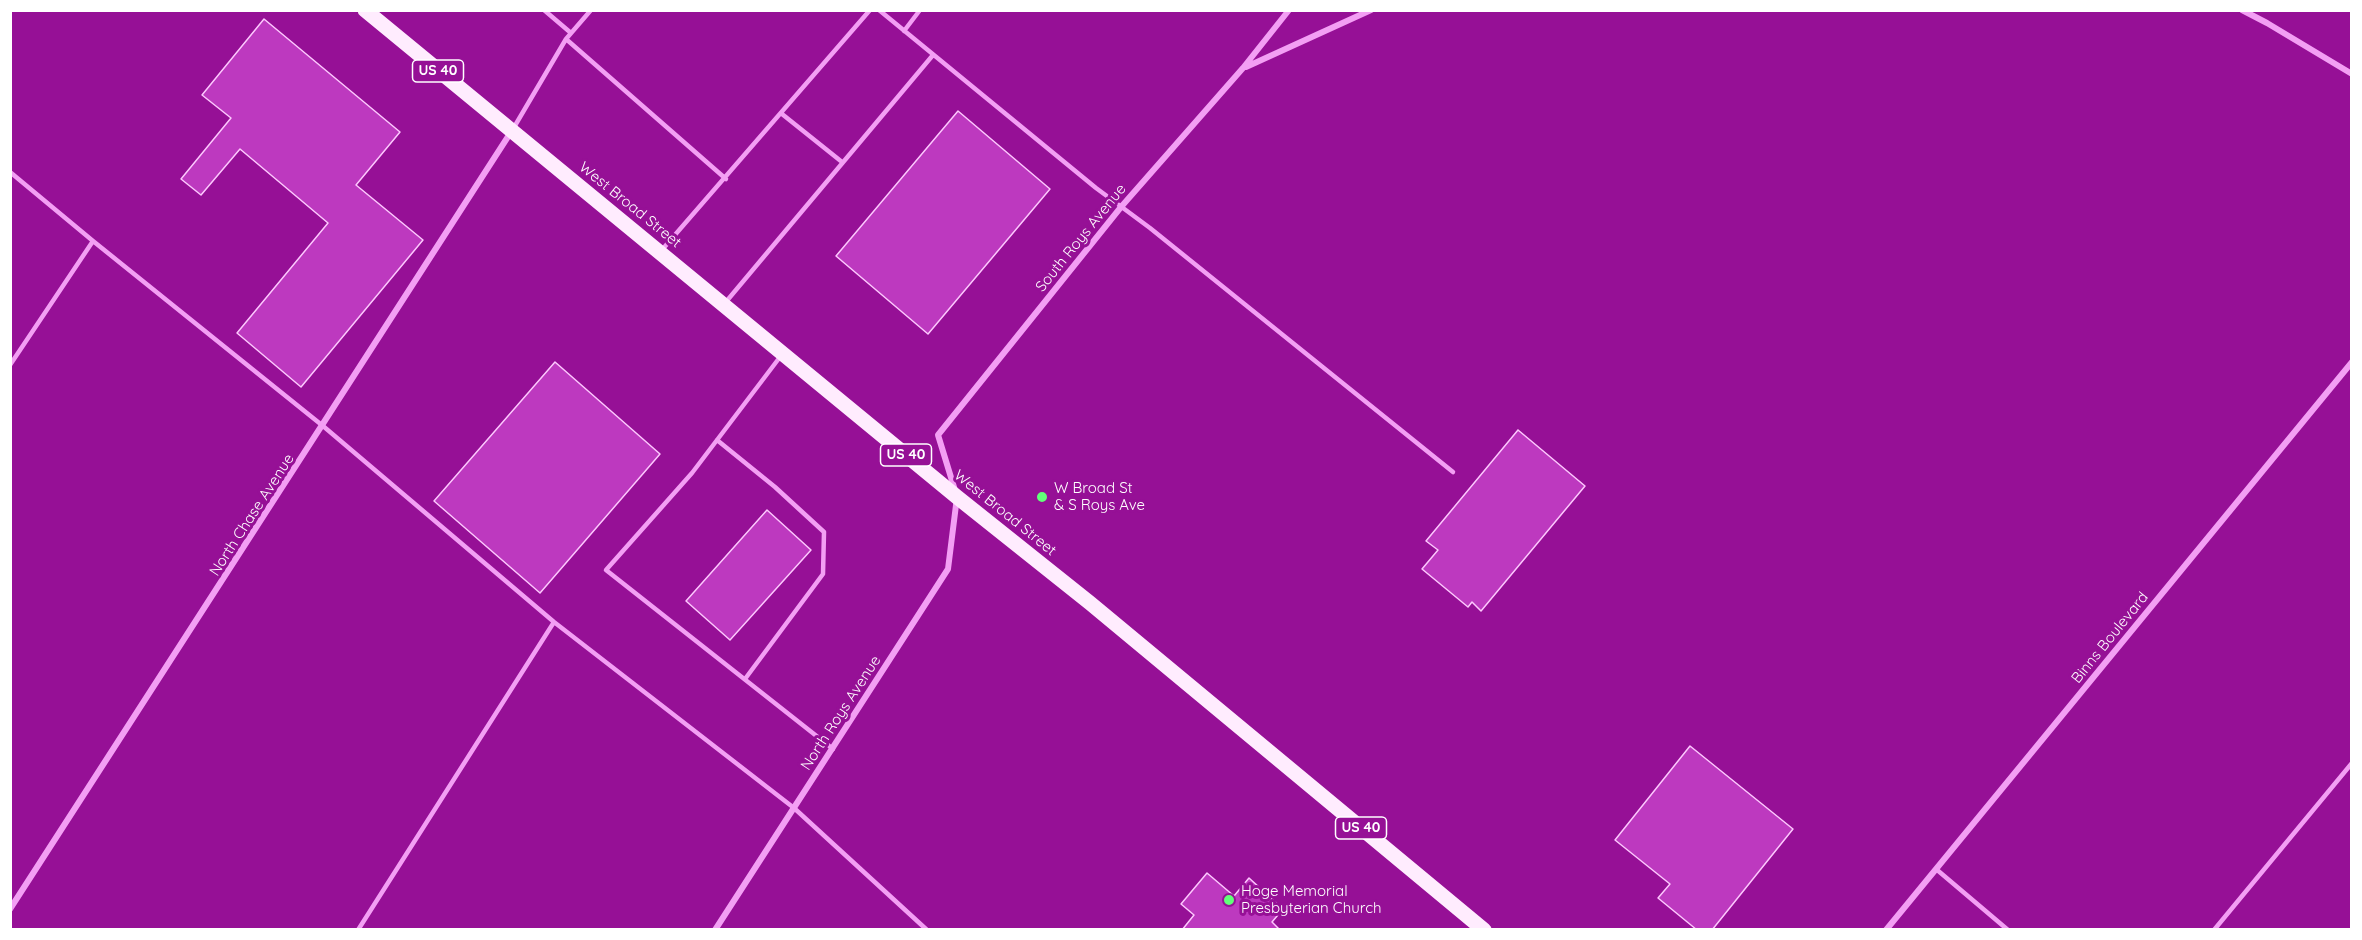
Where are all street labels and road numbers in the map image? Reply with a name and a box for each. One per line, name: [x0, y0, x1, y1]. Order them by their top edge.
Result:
road number: US 40: [412, 60, 464, 82]
street label: West Broad Street: [575, 158, 685, 252]
street label: South Roys Avenue: [1032, 180, 1130, 296]
road number: US 40: [880, 444, 932, 466]
street label: North Chase Avenue: [206, 451, 298, 579]
street label: West Broad Street: [950, 466, 1060, 560]
street label: Binns Boulevard: [2068, 589, 2152, 687]
street label: North Roys Avenue: [797, 652, 885, 774]
road number: US 40: [1336, 817, 1386, 839]

